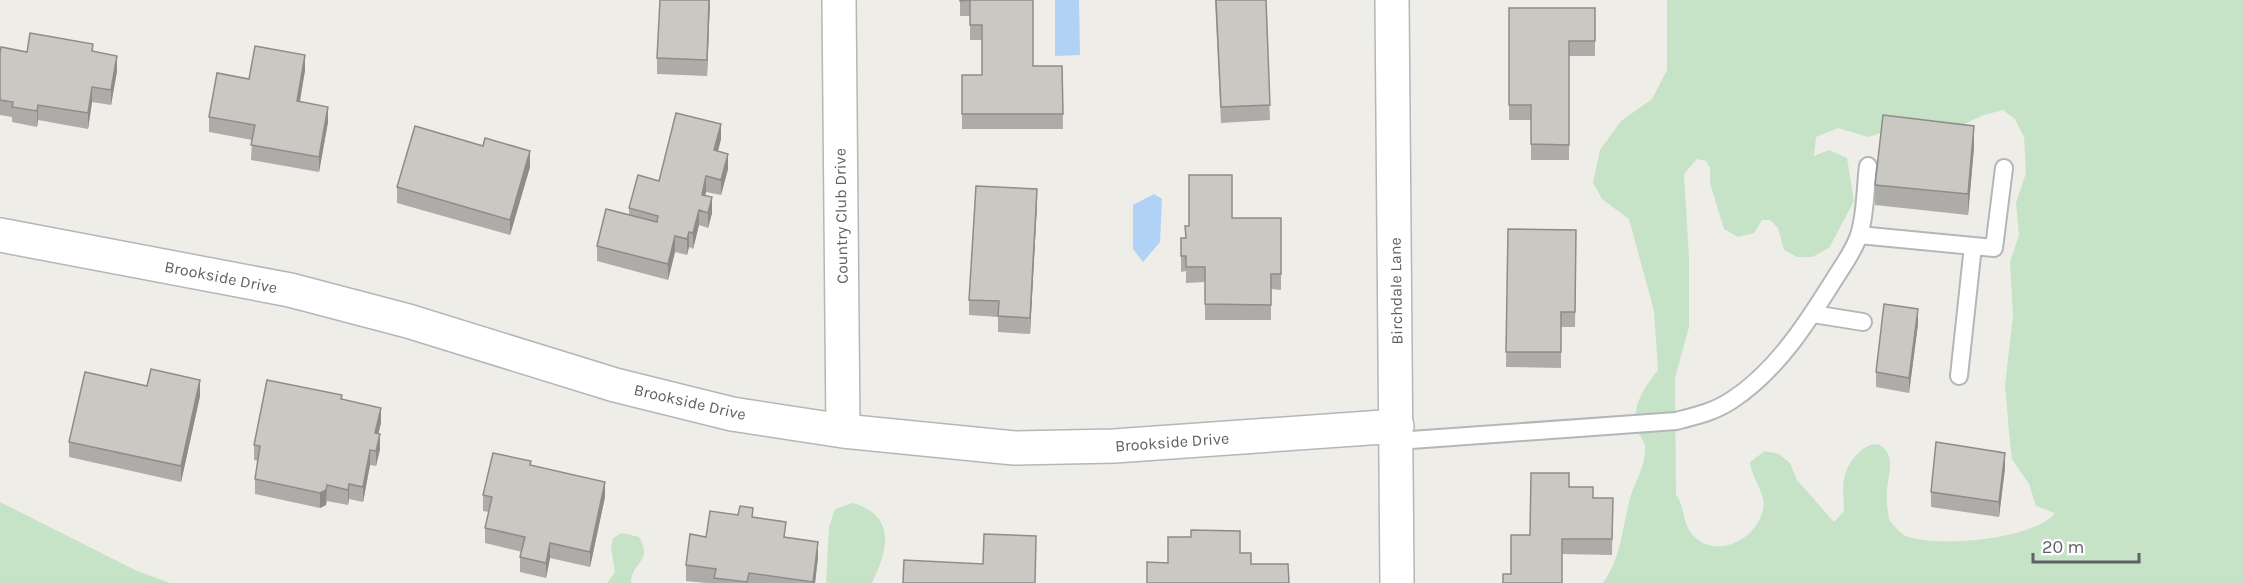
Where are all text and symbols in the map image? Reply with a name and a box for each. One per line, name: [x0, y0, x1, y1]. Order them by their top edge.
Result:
street label: Country Club Drive: [830, 148, 852, 284]
street label: Birchdale Lane: [1386, 237, 1406, 345]
street label: Brookside Drive: [163, 257, 279, 297]
street label: Brookside Drive: [632, 380, 748, 424]
street label: Brookside Drive: [1114, 429, 1230, 455]
scale bar: [2033, 526, 2140, 564]
text: 20 m: [2042, 536, 2084, 558]

